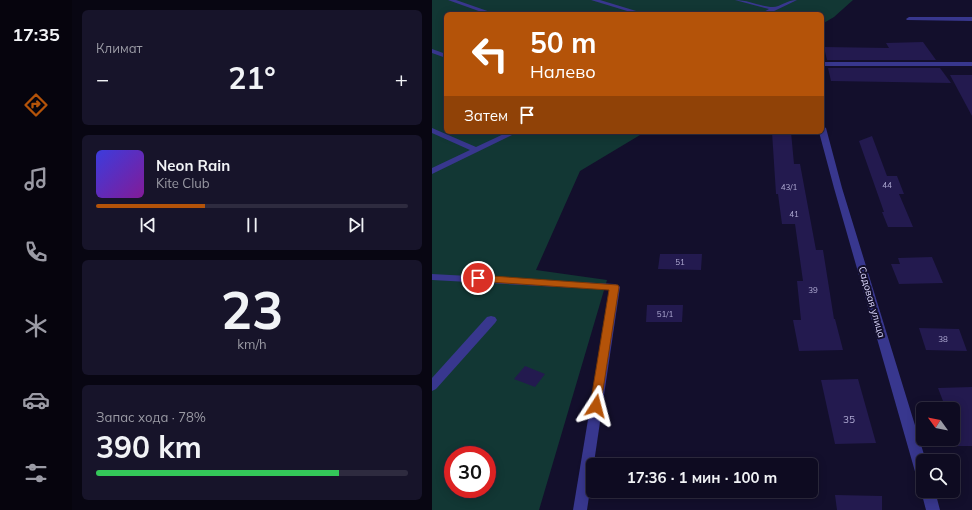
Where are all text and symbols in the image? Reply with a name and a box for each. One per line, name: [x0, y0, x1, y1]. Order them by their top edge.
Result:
text: 17:35: [12, 23, 60, 46]
text: 50 m: [530, 25, 596, 60]
icon: left: [464, 28, 516, 80]
text: Климат: [96, 40, 143, 56]
text: 21°: [228, 59, 276, 97]
text: Налево: [530, 60, 596, 83]
text: −: [96, 65, 109, 93]
text: +: [395, 65, 408, 93]
icon: directions: [22, 91, 50, 119]
icon: arrive: [516, 104, 538, 126]
text: Затем: [464, 106, 508, 125]
text: Neon Rain: [156, 156, 230, 175]
icon: music: [22, 165, 50, 193]
text: Kite Club: [156, 175, 210, 191]
house number: 44: [882, 180, 892, 190]
house number: 43/1: [781, 182, 798, 192]
house number: 41: [789, 209, 799, 219]
icon: previous: [137, 214, 159, 236]
icon: pause: [241, 214, 263, 236]
icon: next: [345, 214, 367, 236]
icon: phone: [22, 238, 50, 266]
house number: 51: [675, 257, 685, 267]
pin: [461, 261, 495, 295]
street label: Садовая улица: [856, 265, 888, 339]
icon: arrive: [467, 267, 489, 289]
text: 23: [221, 277, 283, 342]
house number: 39: [808, 285, 818, 295]
house number: 51/1: [657, 309, 674, 319]
icon: climate: [22, 312, 50, 340]
house number: 38: [938, 334, 948, 344]
text: km/h: [237, 336, 267, 352]
position arrow: [575, 385, 617, 427]
icon: car: [22, 386, 50, 414]
north arrow: [916, 402, 960, 446]
map controls: [916, 402, 960, 498]
text: Запас хода · 78%: [96, 409, 206, 425]
house number: 35: [843, 413, 855, 426]
text: 390 km: [96, 428, 202, 466]
speed limit sign: 30: [444, 446, 496, 498]
button: search: [916, 454, 960, 498]
icon: filters: [22, 459, 50, 487]
text: 17:36 · 1 мин · 100 m: [627, 468, 777, 487]

